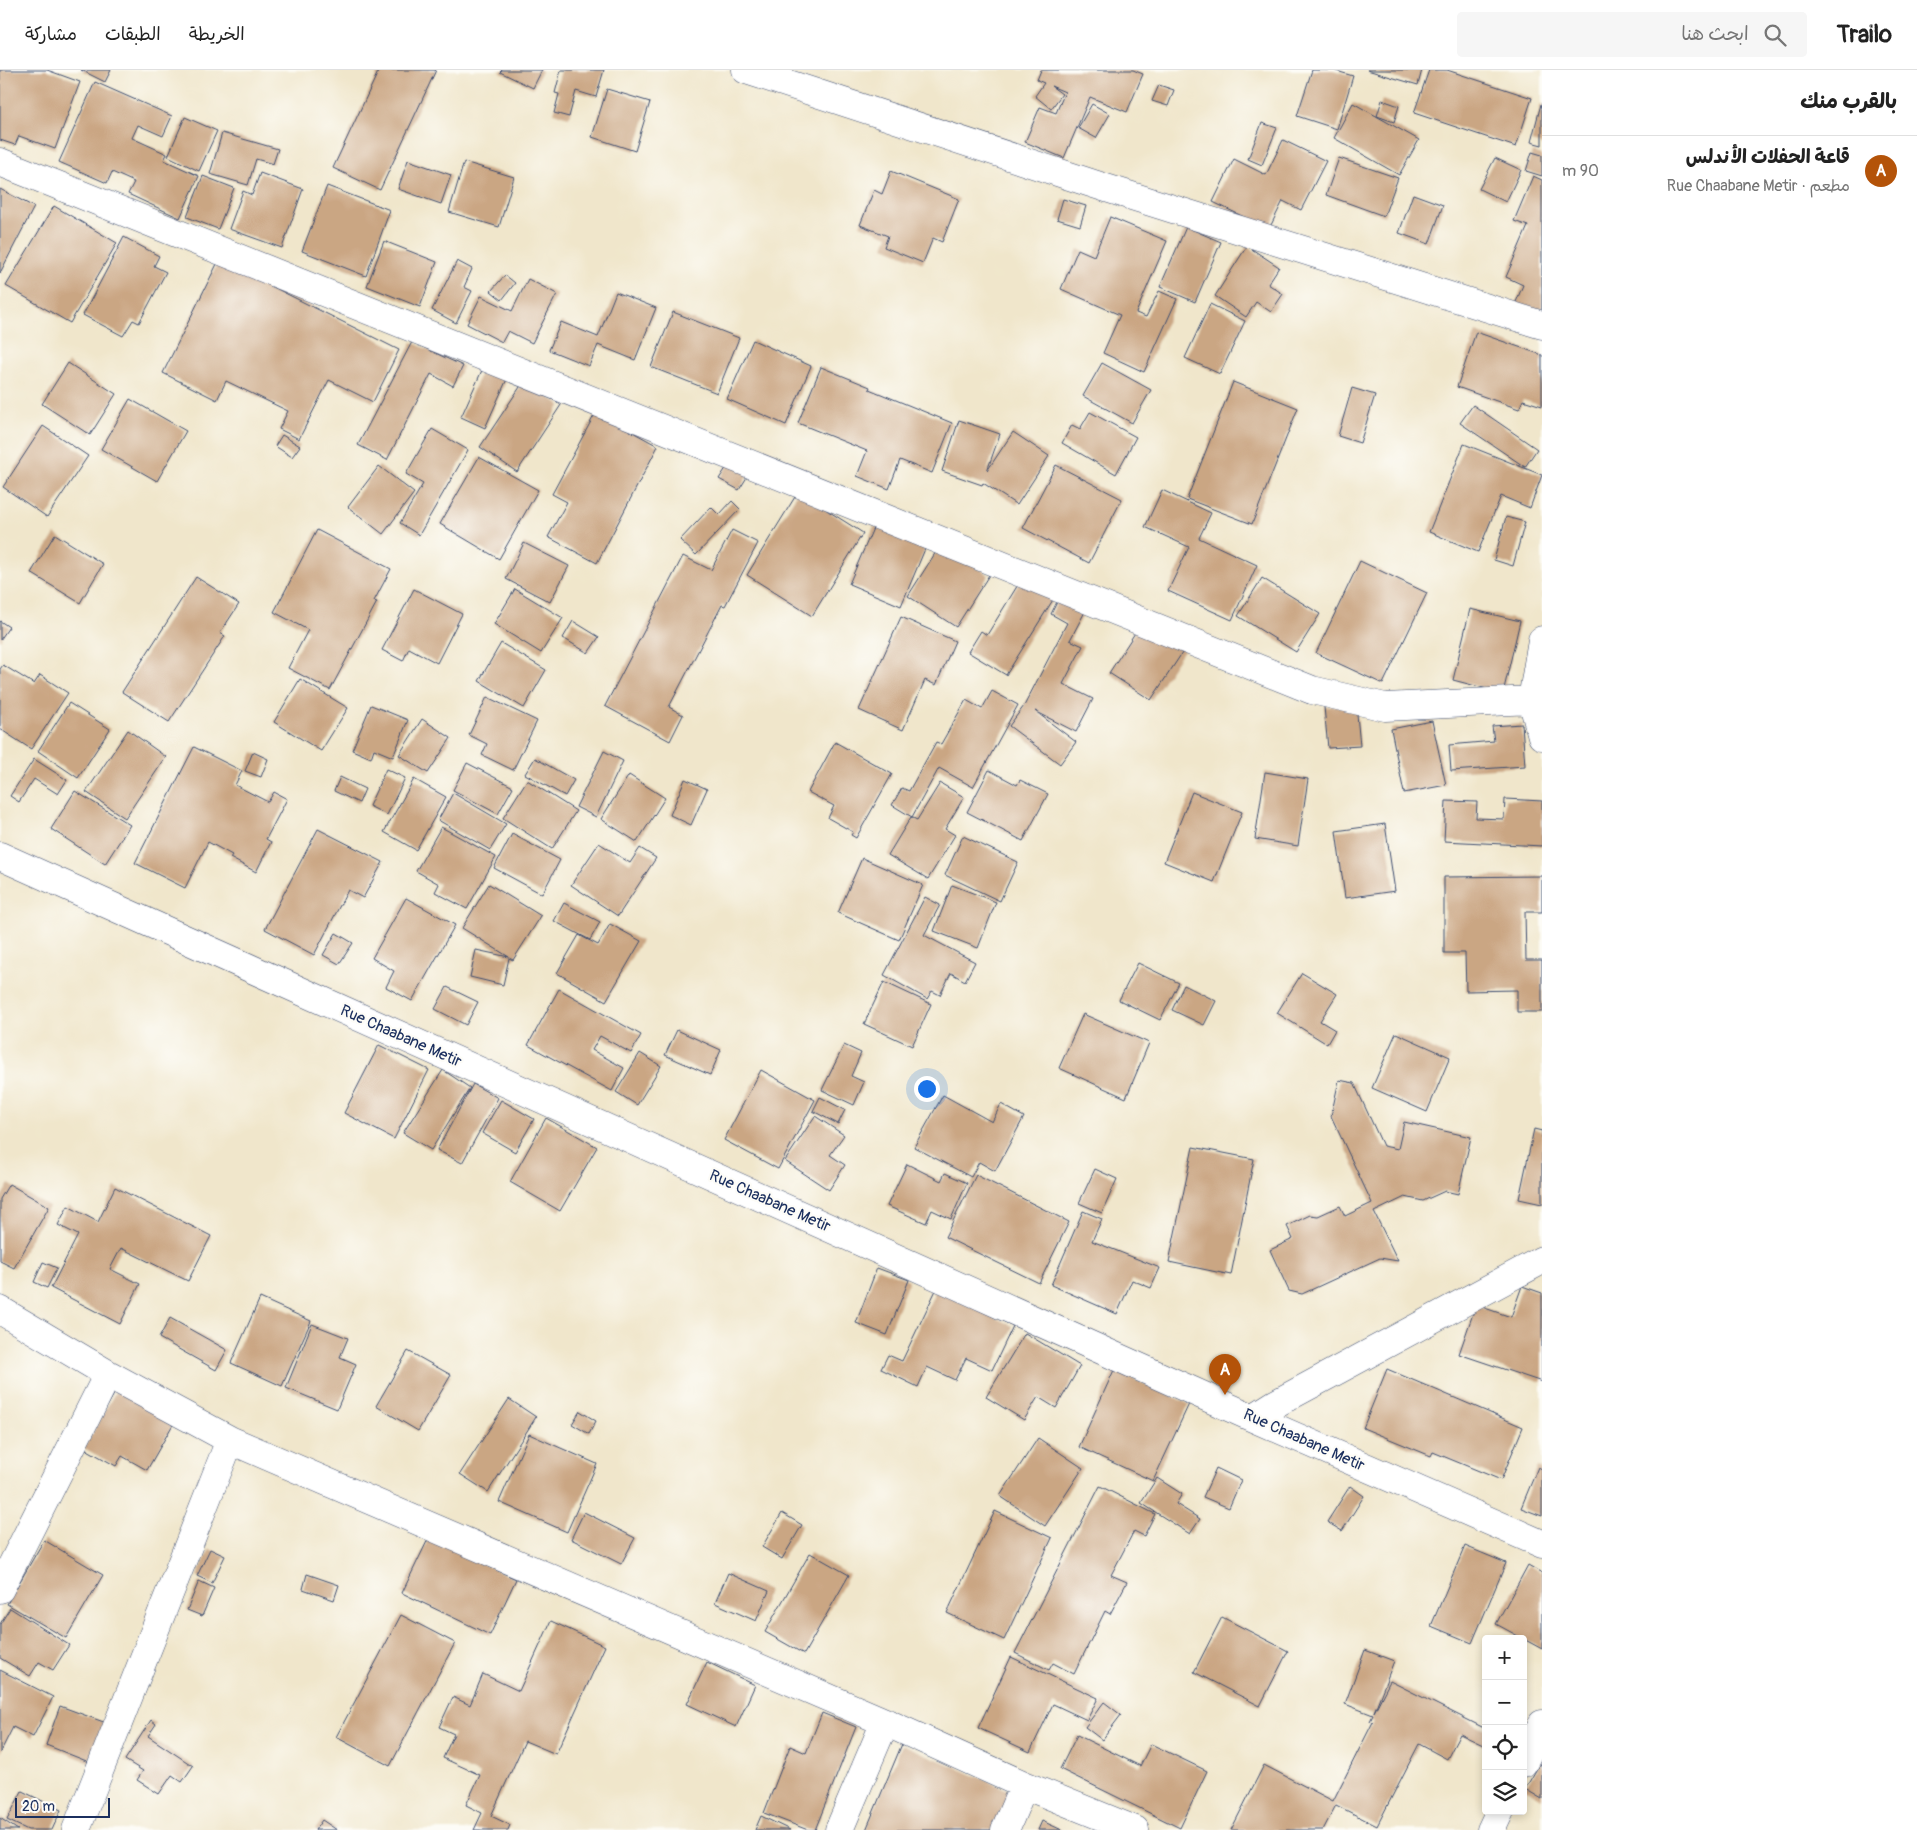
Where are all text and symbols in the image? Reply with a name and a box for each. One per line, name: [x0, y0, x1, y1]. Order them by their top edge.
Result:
search box: [1457, 12, 1807, 57]
text: Trailo: [1837, 20, 1892, 49]
icon: search: [1761, 21, 1789, 49]
text: ابحث هنا: [1681, 22, 1749, 46]
text: مشاركة: [25, 23, 77, 46]
text: الطبقات: [105, 23, 161, 46]
text: الخريطة: [189, 23, 245, 46]
text: بالقرب منك: [1800, 88, 1897, 115]
text: قاعة الحفلات الأندلس: [1686, 145, 1850, 169]
text: 90 m: [1562, 161, 1599, 181]
text: A: [1876, 161, 1886, 181]
text: مطعم · Rue Chaabane Metir: [1667, 176, 1850, 196]
street label: Rue Chaabane Metir: [337, 1000, 465, 1072]
your location: [914, 1076, 940, 1102]
street label: Rue Chaabane Metir: [706, 1165, 834, 1237]
pin: A: [1209, 1354, 1241, 1395]
street label: Rue Chaabane Metir: [1240, 1404, 1368, 1476]
map controls: [1482, 1635, 1527, 1815]
button: +: [1482, 1635, 1527, 1680]
button: −: [1482, 1680, 1527, 1725]
button: locate: [1482, 1725, 1527, 1770]
button: layers: [1482, 1770, 1527, 1815]
scale bar: [15, 1795, 110, 1818]
text: 20 m: [22, 1798, 55, 1815]

